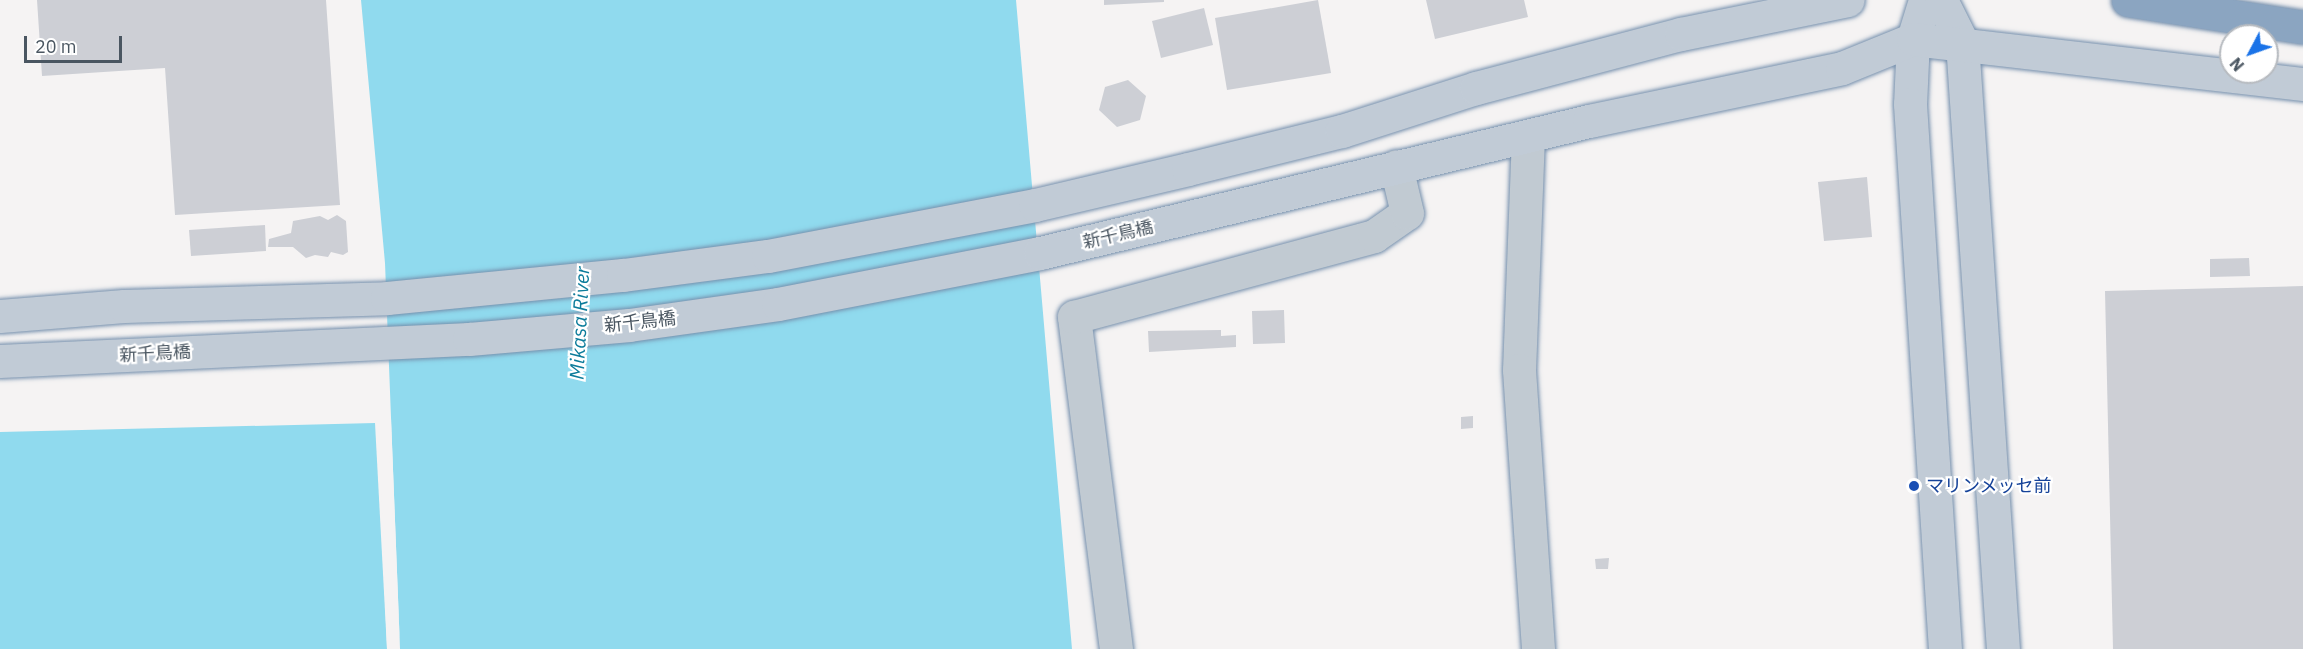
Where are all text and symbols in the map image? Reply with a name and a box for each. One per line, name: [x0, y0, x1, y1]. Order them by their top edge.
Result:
scale bar: [27, 24, 124, 62]
north arrow: [2219, 24, 2279, 84]
text: 20 m: [35, 35, 77, 58]
text: N: [2226, 54, 2248, 75]
street label: 新千鳥橋: [1080, 216, 1156, 254]
water label: Mikasa River: [564, 266, 594, 380]
street label: 新千鳥橋: [603, 307, 677, 337]
street label: 新千鳥橋: [118, 341, 192, 367]
place label: マリンメッセ前: [1926, 475, 2052, 497]
marker: マリンメッセ前: [1907, 479, 1921, 493]

